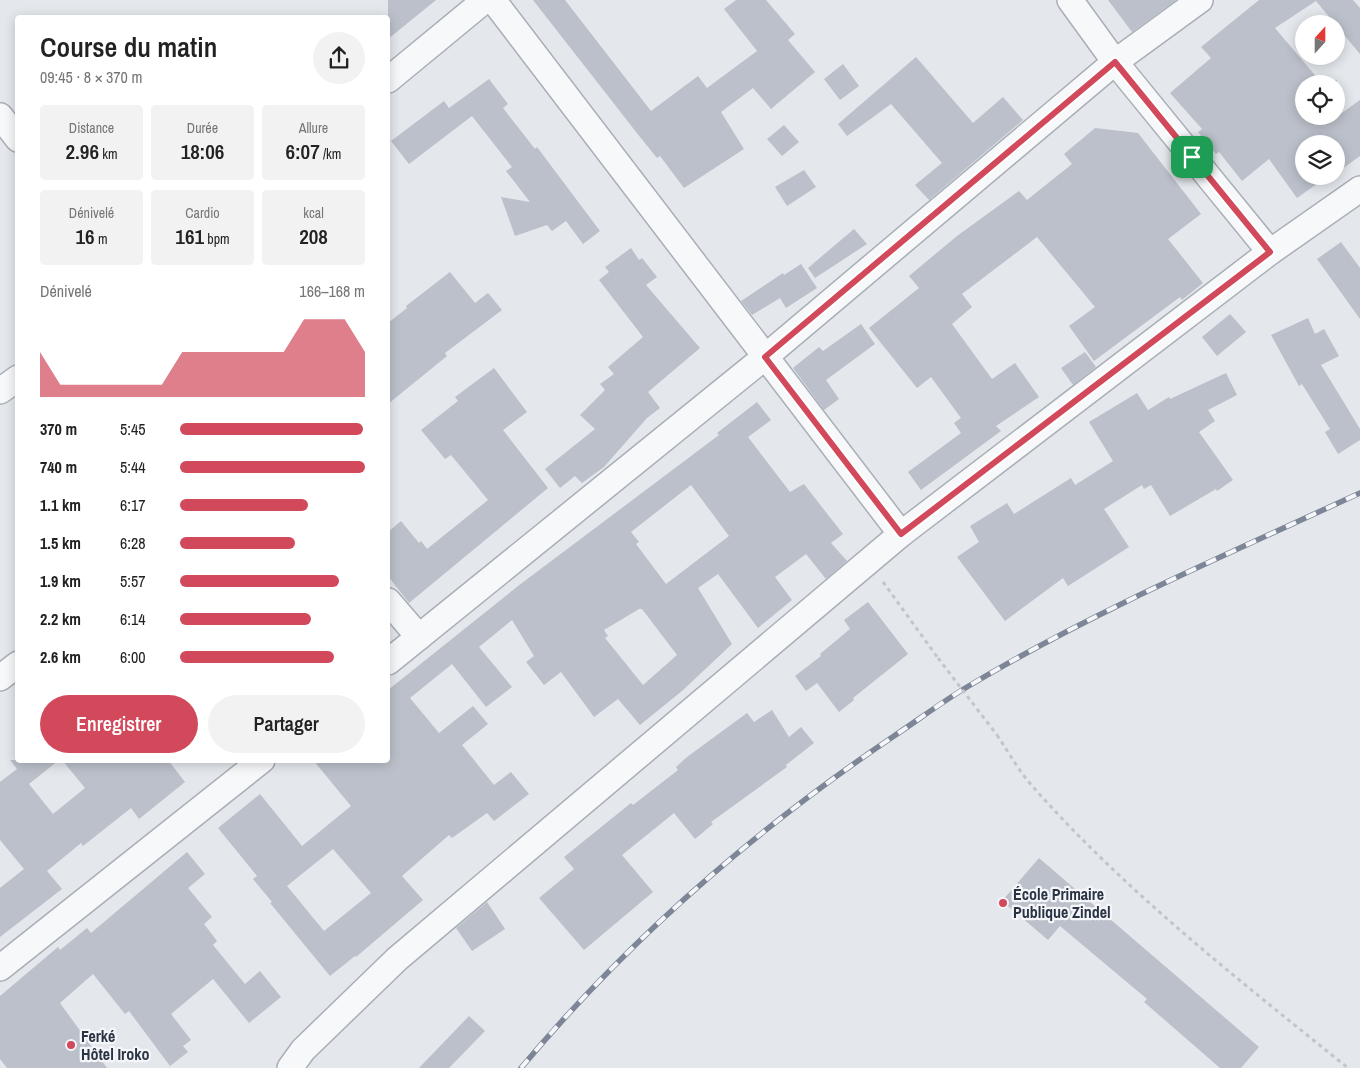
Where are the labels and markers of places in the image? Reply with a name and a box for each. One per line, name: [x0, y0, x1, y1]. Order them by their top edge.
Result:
pin: [1171, 136, 1213, 178]
place label: École Primaire Publique Zindel: [1013, 883, 1111, 923]
marker: École Primaire Publique Zindel: [997, 897, 1009, 909]
place label: Ferké Hôtel Iroko: [81, 1025, 150, 1065]
marker: Ferké Hôtel Iroko: [65, 1039, 77, 1051]

